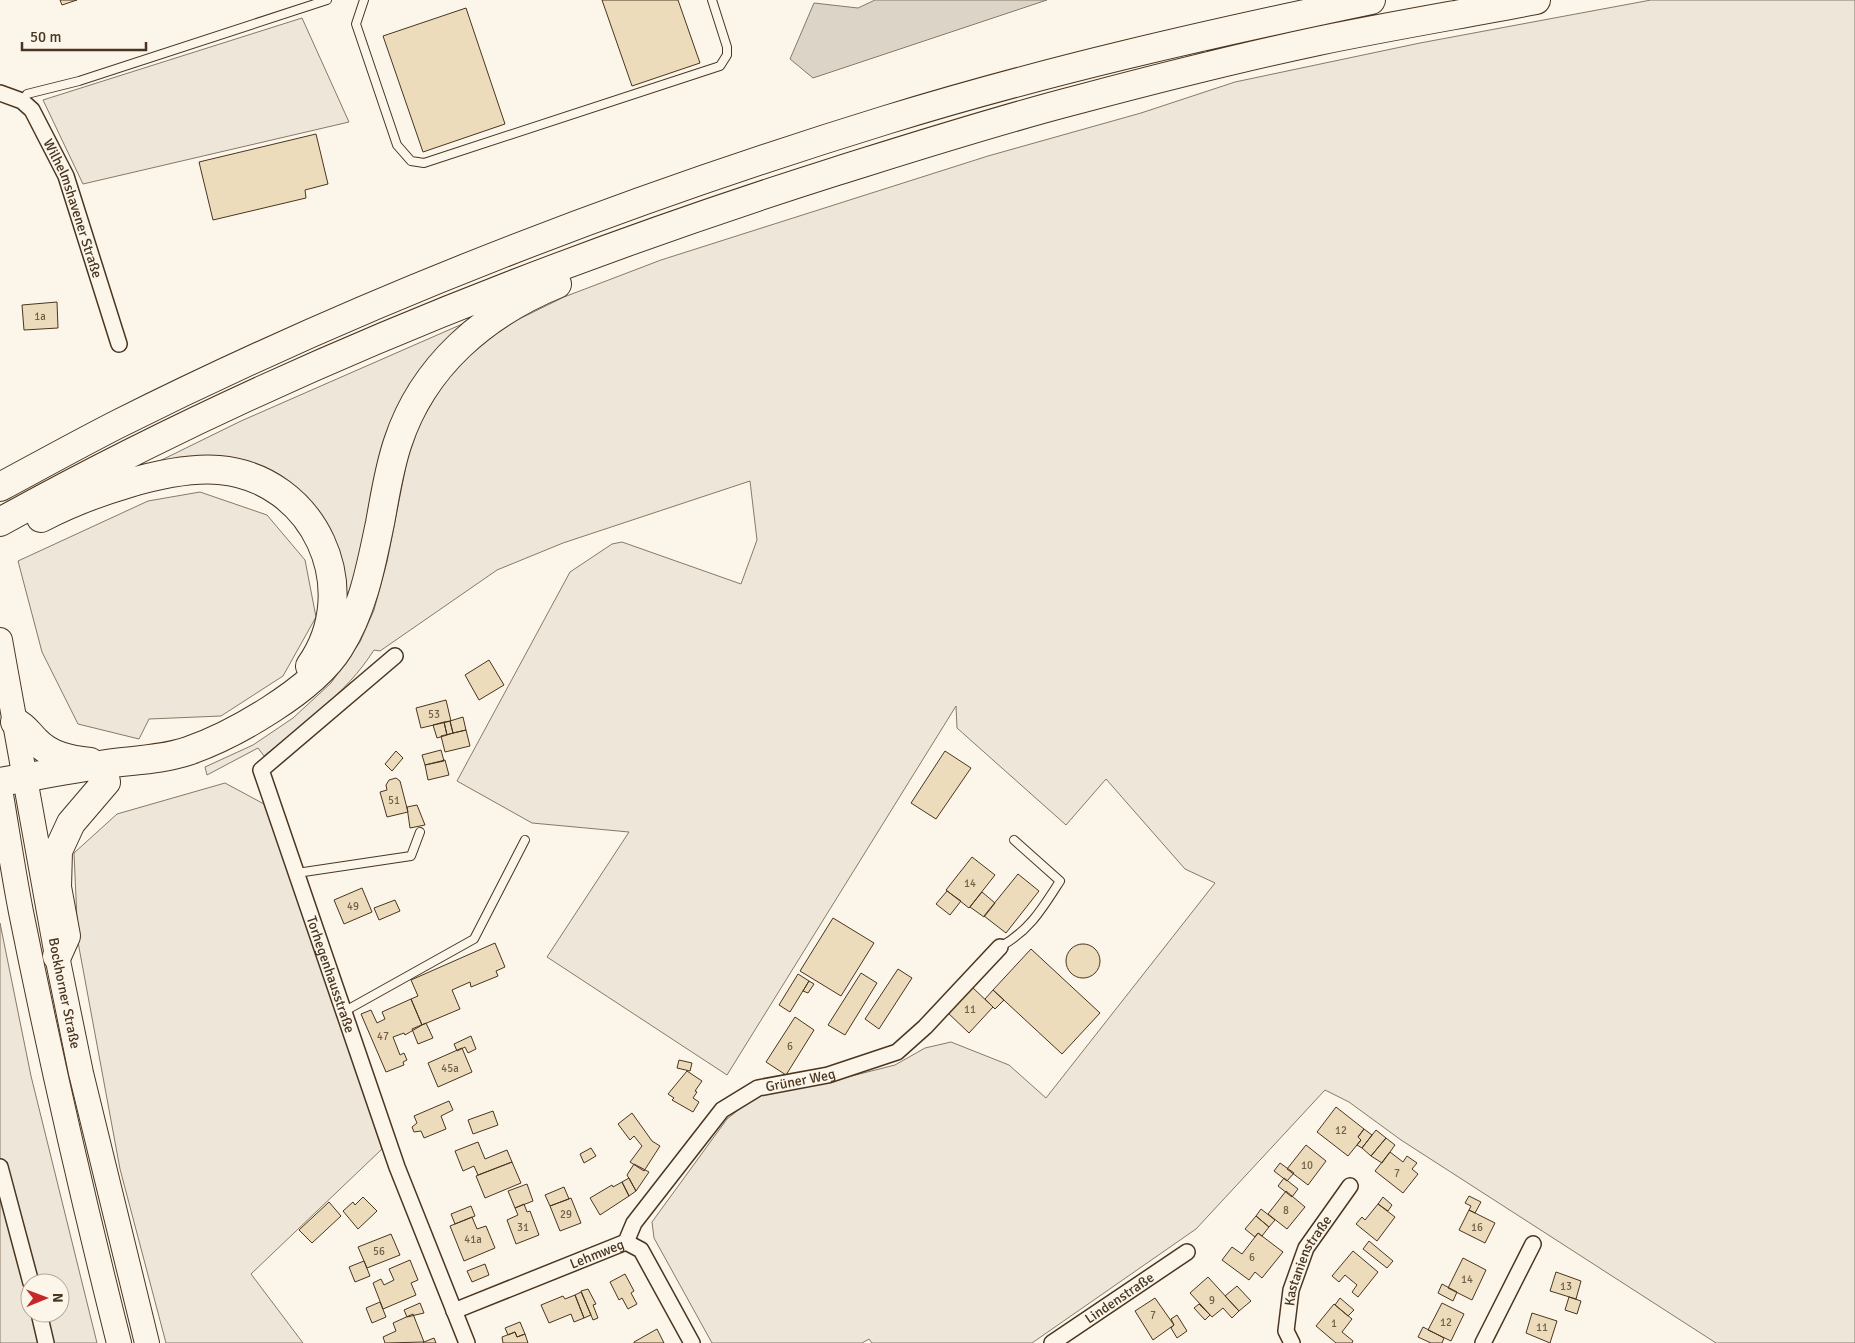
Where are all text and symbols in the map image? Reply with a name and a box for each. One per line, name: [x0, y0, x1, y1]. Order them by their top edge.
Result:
scale bar: [22, 20, 146, 52]
text: 50 m: [30, 28, 61, 46]
street label: Wilhelmshavener Straße: [40, 136, 106, 280]
house number: 1a: [34, 310, 46, 323]
house number: 53: [428, 708, 440, 721]
house number: 51: [388, 794, 400, 807]
house number: 14: [964, 877, 976, 890]
house number: 49: [347, 900, 359, 913]
street label: Torhegenhausstraße: [303, 914, 359, 1035]
street label: Bockhorner Straße: [45, 936, 84, 1050]
house number: 11: [964, 1003, 976, 1016]
house number: 47: [377, 1030, 389, 1043]
house number: 6: [787, 1040, 793, 1053]
house number: 45a: [441, 1062, 459, 1075]
street label: Grüner Weg: [764, 1065, 837, 1095]
house number: 12: [1335, 1124, 1347, 1137]
house number: 10: [1301, 1159, 1313, 1172]
house number: 7: [1394, 1167, 1400, 1180]
house number: 8: [1283, 1204, 1289, 1217]
house number: 29: [560, 1208, 572, 1221]
street label: Kastanienstraße: [1281, 1212, 1335, 1307]
house number: 31: [517, 1221, 529, 1234]
house number: 16: [1471, 1221, 1483, 1234]
house number: 41a: [464, 1233, 482, 1246]
street label: Lehmweg: [567, 1235, 627, 1272]
house number: 56: [373, 1245, 385, 1258]
house number: 6: [1249, 1251, 1255, 1264]
street label: Lindenstraße: [1081, 1268, 1157, 1327]
north arrow: [20, 1273, 70, 1323]
house number: 14: [1461, 1273, 1473, 1286]
house number: 13: [1560, 1280, 1572, 1293]
text: N: [49, 1293, 66, 1303]
house number: 9: [1209, 1294, 1215, 1307]
house number: 7: [1150, 1309, 1156, 1322]
house number: 12: [1440, 1316, 1452, 1329]
house number: 1: [1331, 1317, 1337, 1330]
house number: 11: [1536, 1321, 1548, 1334]

